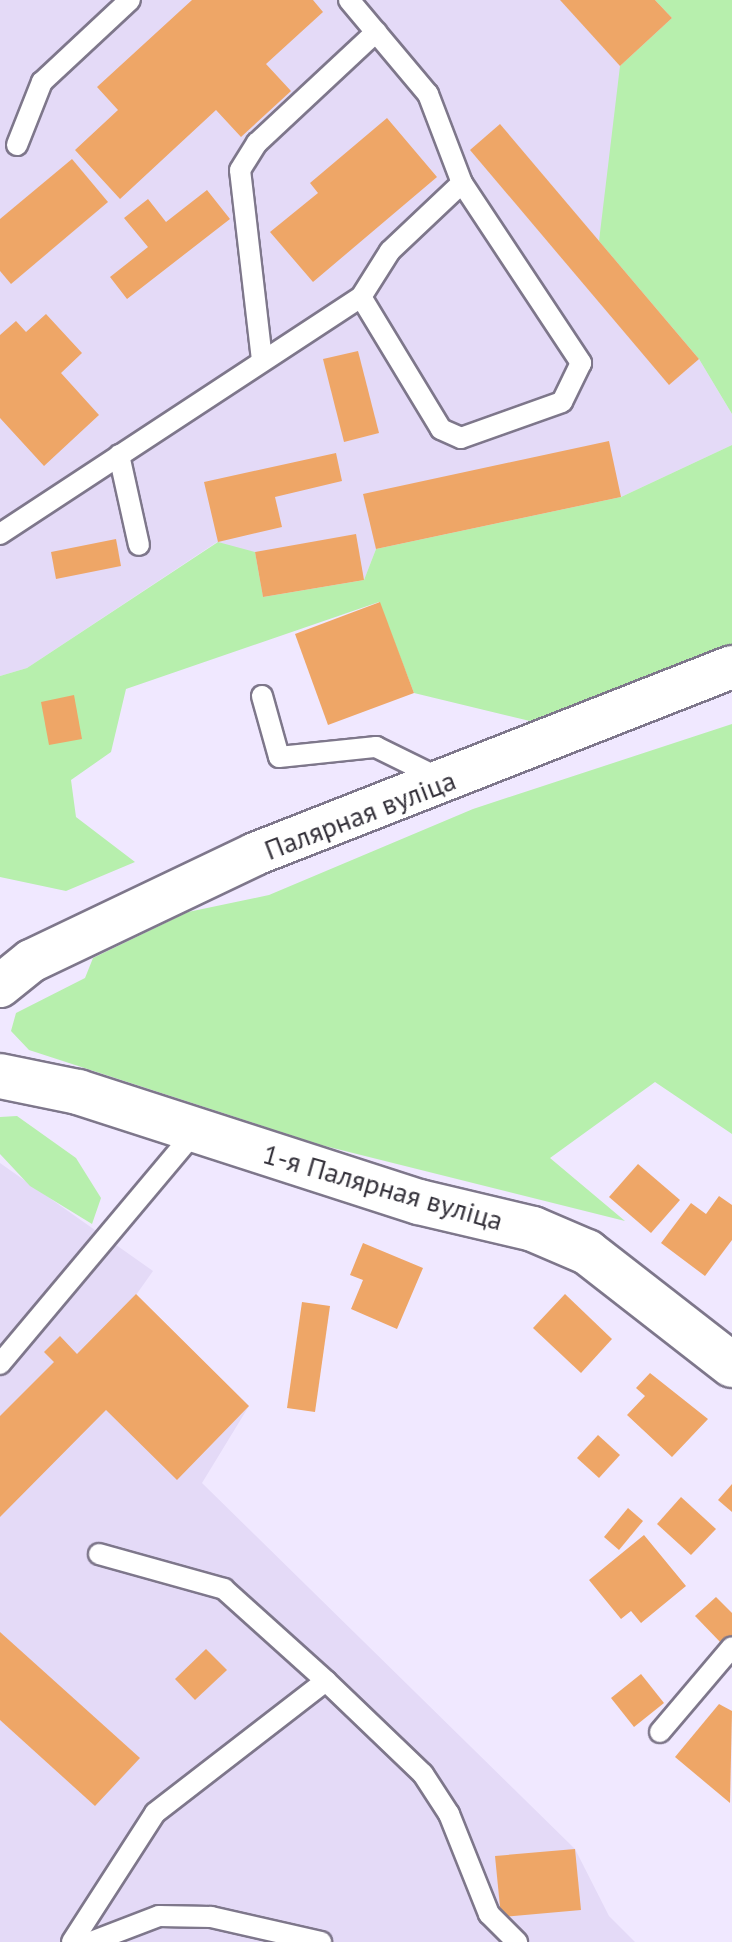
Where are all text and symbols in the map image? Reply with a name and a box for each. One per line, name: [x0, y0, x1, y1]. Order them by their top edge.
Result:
street label: Палярная вуліца: [260, 763, 460, 867]
street label: 1-я Палярная вуліца: [259, 1137, 507, 1237]

